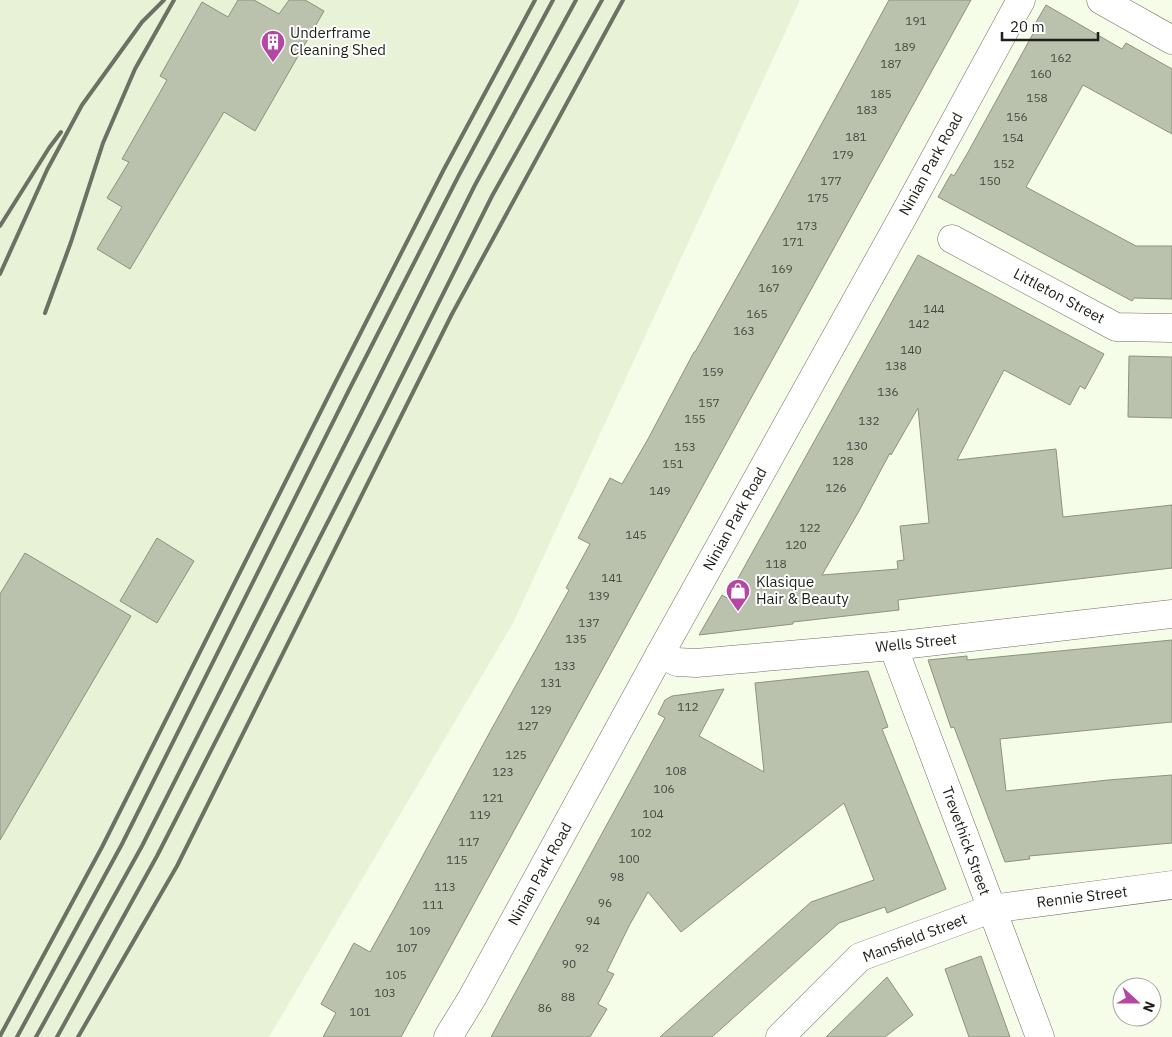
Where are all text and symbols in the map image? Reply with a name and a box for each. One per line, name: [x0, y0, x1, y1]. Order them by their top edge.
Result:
scale bar: [1002, 10, 1098, 42]
house number: 191: [905, 13, 927, 28]
text: 20 m: [1010, 17, 1045, 36]
place label: Underframe Cleaning Shed: [290, 23, 386, 59]
building icon: Underframe Cleaning Shed: [260, 29, 286, 63]
house number: 189: [894, 39, 916, 54]
house number: 162: [1050, 50, 1072, 65]
house number: 187: [880, 56, 902, 71]
house number: 160: [1030, 66, 1052, 81]
house number: 185: [870, 86, 892, 101]
house number: 158: [1026, 90, 1048, 105]
house number: 183: [856, 102, 878, 117]
street label: Ninian Park Road: [894, 109, 967, 219]
house number: 156: [1006, 109, 1028, 124]
house number: 181: [845, 129, 867, 144]
house number: 154: [1002, 130, 1024, 145]
house number: 179: [832, 147, 854, 162]
house number: 152: [993, 156, 1015, 171]
house number: 177: [820, 173, 842, 188]
house number: 150: [979, 173, 1001, 188]
house number: 175: [807, 190, 829, 205]
house number: 173: [796, 218, 818, 233]
house number: 171: [782, 234, 804, 249]
house number: 169: [771, 261, 793, 276]
street label: Littleton Street: [1010, 264, 1108, 328]
house number: 167: [758, 280, 780, 295]
house number: 144: [923, 301, 945, 316]
house number: 165: [746, 306, 768, 321]
house number: 142: [908, 316, 930, 331]
house number: 163: [733, 323, 755, 338]
house number: 140: [900, 342, 922, 357]
house number: 138: [885, 358, 907, 373]
house number: 159: [702, 364, 724, 379]
house number: 136: [877, 384, 899, 399]
house number: 157: [698, 395, 720, 410]
house number: 155: [684, 411, 706, 426]
house number: 132: [858, 413, 880, 428]
house number: 130: [846, 438, 868, 453]
house number: 153: [674, 439, 696, 454]
house number: 128: [832, 453, 854, 468]
house number: 151: [662, 456, 684, 471]
street label: Ninian Park Road: [698, 464, 771, 574]
house number: 126: [825, 480, 847, 495]
house number: 149: [649, 483, 671, 498]
house number: 122: [799, 520, 821, 535]
house number: 145: [625, 527, 647, 542]
house number: 120: [785, 537, 807, 552]
house number: 118: [765, 556, 787, 571]
house number: 141: [601, 570, 623, 585]
place label: Klasique Hair & Beauty: [756, 572, 849, 608]
shop icon: Klasique Hair & Beauty: [725, 578, 751, 612]
house number: 139: [588, 588, 610, 603]
house number: 137: [578, 615, 600, 630]
street label: Wells Street: [874, 629, 957, 656]
house number: 135: [565, 631, 587, 646]
house number: 133: [554, 658, 576, 673]
house number: 131: [540, 675, 562, 690]
house number: 112: [677, 699, 699, 714]
house number: 129: [530, 702, 552, 717]
house number: 127: [517, 718, 539, 733]
house number: 125: [505, 747, 527, 762]
house number: 108: [665, 763, 687, 778]
house number: 123: [492, 764, 514, 779]
house number: 106: [653, 781, 675, 796]
street label: Trevethick Street: [938, 784, 995, 898]
house number: 121: [482, 790, 504, 805]
house number: 104: [642, 806, 664, 821]
house number: 119: [469, 807, 491, 822]
street label: Ninian Park Road: [503, 819, 576, 929]
house number: 102: [630, 825, 652, 840]
house number: 117: [458, 834, 480, 849]
house number: 100: [618, 851, 640, 866]
house number: 115: [446, 852, 468, 867]
house number: 98: [610, 869, 624, 884]
house number: 113: [434, 879, 456, 894]
street label: Rennie Street: [1035, 882, 1128, 911]
house number: 96: [598, 895, 612, 910]
house number: 111: [422, 897, 444, 912]
street label: Mansfield Street: [860, 909, 970, 966]
house number: 94: [586, 913, 600, 928]
house number: 109: [409, 923, 431, 938]
house number: 107: [396, 940, 418, 955]
house number: 92: [575, 940, 589, 955]
house number: 90: [562, 956, 576, 971]
house number: 105: [385, 967, 407, 982]
north arrow: [1112, 977, 1162, 1027]
house number: 103: [374, 985, 396, 1000]
house number: 88: [561, 989, 575, 1004]
text: N: [1139, 999, 1159, 1015]
house number: 86: [538, 1000, 552, 1015]
house number: 101: [349, 1004, 371, 1019]

